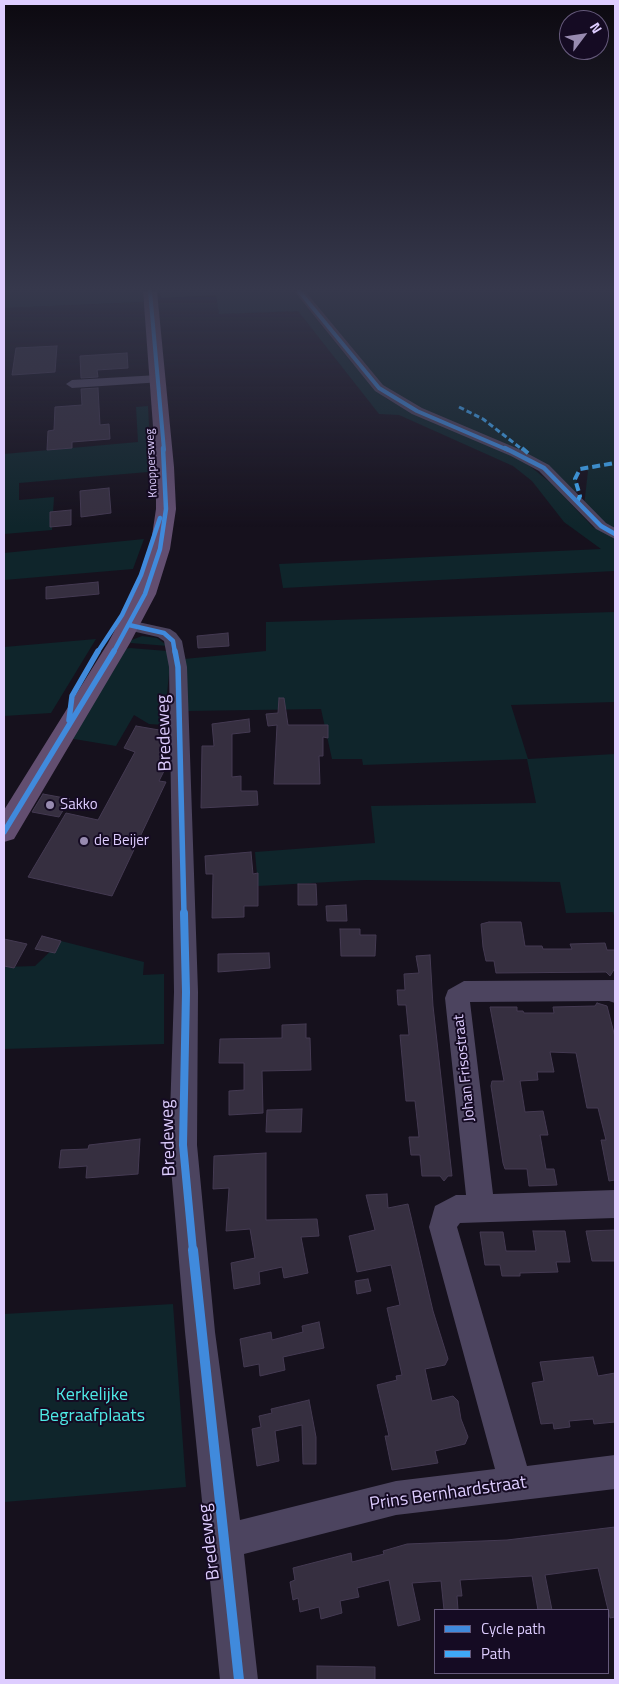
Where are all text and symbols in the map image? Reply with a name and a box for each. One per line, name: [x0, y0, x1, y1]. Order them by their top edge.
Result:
north arrow: [559, 10, 609, 60]
text: N: [585, 18, 608, 37]
street label: Knoppersweg: [143, 428, 161, 498]
street label: Bredeweg: [153, 694, 177, 772]
place label: Sakko: [60, 796, 98, 814]
marker: Sakko: [44, 799, 56, 811]
place label: de Beijer: [94, 832, 149, 850]
marker: de Beijer: [78, 835, 90, 847]
street label: Johan Frisostraat: [450, 1013, 480, 1123]
street label: Bredeweg: [157, 1099, 181, 1177]
park label: Kerkelijke Begraafplaats: [39, 1385, 145, 1428]
street label: Prins Bernhardstraat: [368, 1472, 528, 1516]
street label: Bredeweg: [195, 1503, 225, 1581]
legend: [434, 1609, 609, 1674]
text: Cycle path: [481, 1617, 546, 1640]
text: Path: [481, 1642, 511, 1665]

